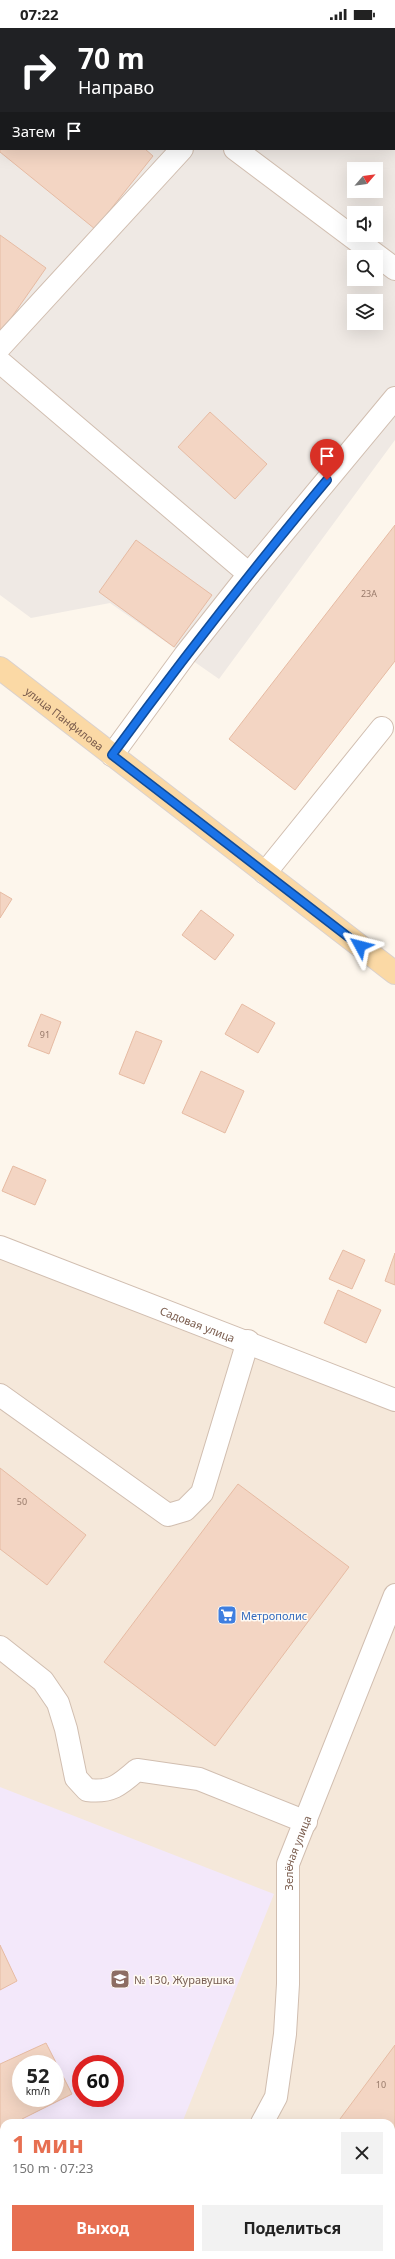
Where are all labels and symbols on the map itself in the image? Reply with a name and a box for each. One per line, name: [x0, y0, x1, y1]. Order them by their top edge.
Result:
north arrow: [347, 162, 383, 198]
pin: [310, 439, 344, 480]
house number: 23А: [361, 587, 377, 600]
street label: улица Панфилова: [23, 683, 107, 753]
position arrow: [339, 925, 381, 967]
house number: 91: [40, 1028, 50, 1041]
street label: Садовая улица: [158, 1302, 237, 1345]
house number: 50: [17, 1495, 27, 1508]
supermarket icon: Метрополис: [216, 1604, 238, 1626]
place label: Метрополис: [241, 1608, 307, 1623]
street label: Зелёная улица: [280, 1813, 314, 1890]
school or university icon: № 130, Журавушка: [109, 1968, 131, 1990]
place label: № 130, Журавушка: [134, 1972, 234, 1987]
speed limit sign: 60: [72, 2055, 124, 2107]
house number: 10: [376, 2078, 386, 2091]

